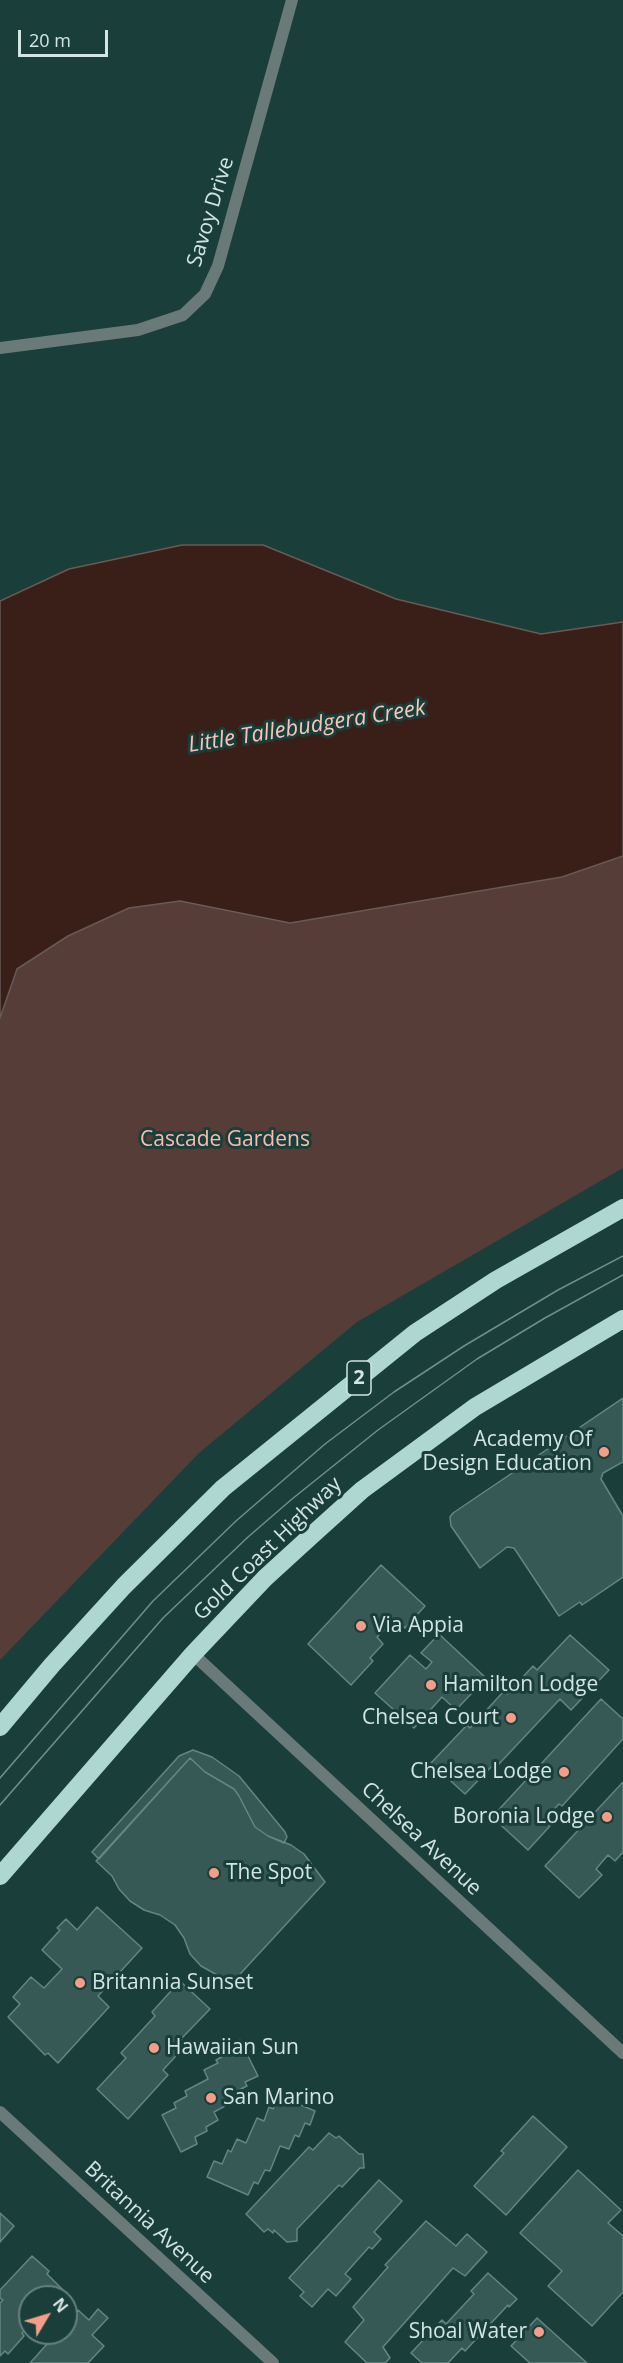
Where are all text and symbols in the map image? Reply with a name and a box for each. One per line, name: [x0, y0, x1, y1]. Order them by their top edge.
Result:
scale bar: [21, 18, 111, 56]
text: 20 m: [29, 28, 71, 52]
street label: Savoy Drive: [182, 154, 240, 270]
water label: Little Tallebudgera Creek: [186, 695, 428, 759]
park label: Cascade Gardens: [140, 1127, 310, 1153]
road number: 2: [347, 1361, 371, 1395]
place label: Academy Of Design Education: [423, 1427, 592, 1477]
marker: Academy Of Design Education: [597, 1445, 611, 1459]
street label: Gold Coast Highway: [189, 1472, 347, 1626]
place label: Via Appia: [373, 1613, 464, 1639]
marker: Via Appia: [354, 1619, 368, 1633]
place label: Hamilton Lodge: [443, 1672, 598, 1698]
marker: Hamilton Lodge: [424, 1678, 438, 1692]
place label: Chelsea Court: [362, 1705, 499, 1731]
marker: Chelsea Court: [504, 1711, 518, 1725]
place label: Chelsea Lodge: [410, 1759, 552, 1785]
marker: Chelsea Lodge: [557, 1765, 571, 1779]
street label: Chelsea Avenue: [356, 1777, 486, 1901]
place label: Boronia Lodge: [453, 1804, 595, 1830]
marker: Boronia Lodge: [600, 1810, 614, 1824]
place label: The Spot: [226, 1860, 312, 1886]
marker: The Spot: [207, 1866, 221, 1880]
place label: Britannia Sunset: [92, 1970, 253, 1996]
marker: Britannia Sunset: [73, 1976, 87, 1990]
place label: Hawaiian Sun: [166, 2035, 299, 2061]
marker: Hawaiian Sun: [147, 2041, 161, 2055]
place label: San Marino: [223, 2085, 334, 2111]
marker: San Marino: [204, 2091, 218, 2105]
street label: Britannia Avenue: [79, 2157, 219, 2289]
north arrow: [18, 2285, 78, 2345]
text: N: [48, 2293, 73, 2317]
place label: Shoal Water: [409, 2319, 527, 2345]
marker: Shoal Water: [532, 2325, 546, 2339]

